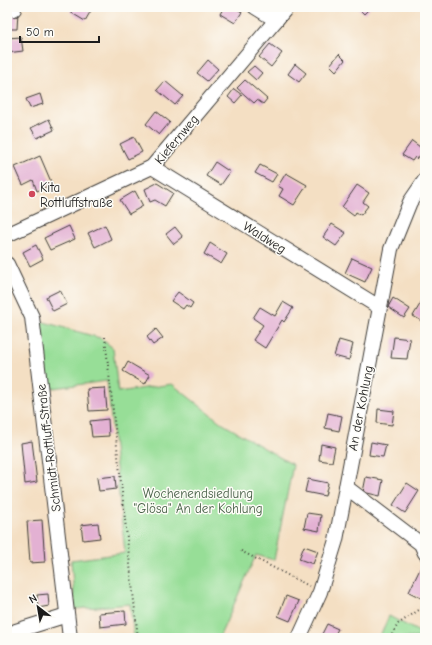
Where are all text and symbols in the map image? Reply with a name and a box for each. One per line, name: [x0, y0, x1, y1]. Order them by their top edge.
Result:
scale bar: [20, 18, 99, 44]
text: 50 m: [26, 25, 54, 39]
street label: Kiefernweg: [151, 112, 201, 167]
place label: Kita Rottluffstraße: [40, 180, 113, 210]
marker: Kita Rottluffstraße: [27, 189, 37, 199]
street label: Waldweg: [241, 218, 289, 256]
street label: An der Kohlung: [345, 364, 376, 452]
street label: Schmidt-Rottluff-Straße: [33, 383, 64, 513]
park label: Wochenendsiedlung "Glösa" An der Kohlung: [133, 486, 263, 516]
north arrow: [18, 587, 58, 627]
text: N: [27, 591, 40, 606]

